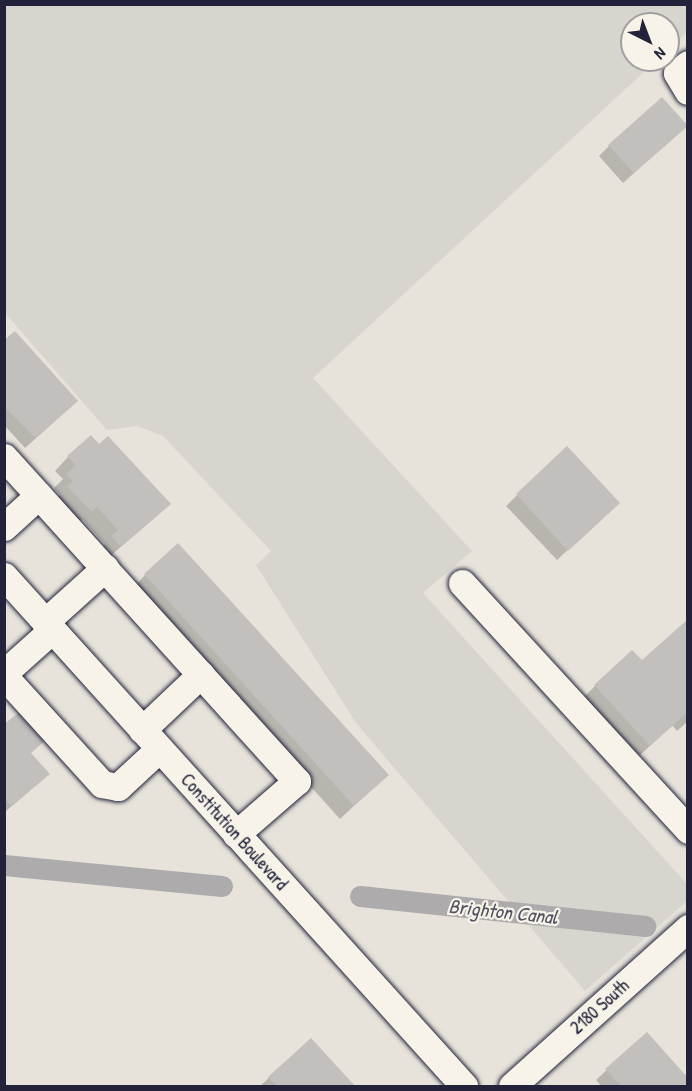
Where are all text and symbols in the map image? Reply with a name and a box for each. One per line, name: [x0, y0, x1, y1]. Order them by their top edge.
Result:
north arrow: [620, 12, 680, 72]
text: N: [650, 43, 671, 65]
street label: Constitution Boulevard: [176, 769, 292, 895]
water label: Brighton Canal: [447, 893, 559, 929]
street label: 2180 South: [566, 975, 634, 1039]

